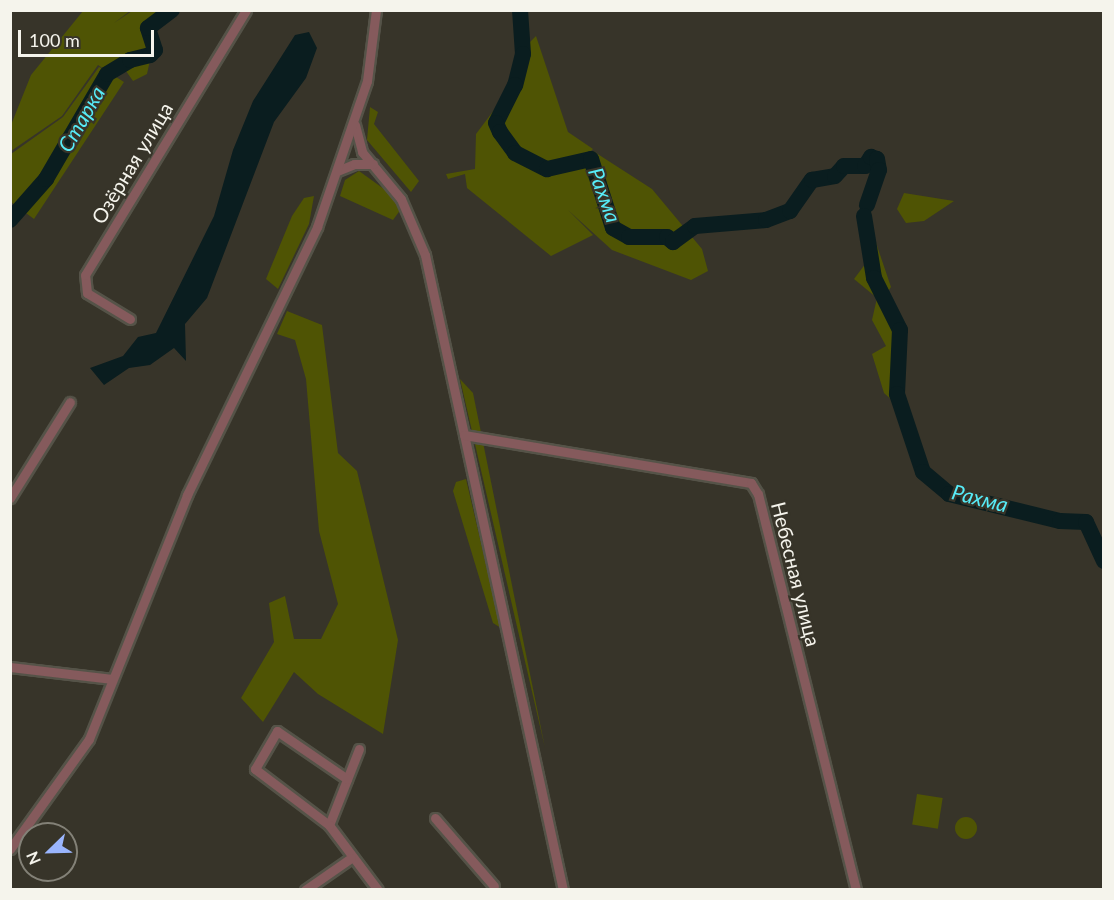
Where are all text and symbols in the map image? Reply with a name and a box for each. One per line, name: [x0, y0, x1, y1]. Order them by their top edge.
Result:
scale bar: [21, 18, 158, 56]
text: 100 m: [29, 29, 80, 51]
water label: Старка: [52, 82, 110, 156]
street label: Озёрная улица: [86, 98, 178, 228]
water label: Рахма: [583, 164, 627, 226]
water label: Рахма: [949, 479, 1011, 517]
street label: Небесная улица: [766, 499, 826, 649]
north arrow: [18, 822, 78, 882]
text: N: [22, 849, 44, 868]

